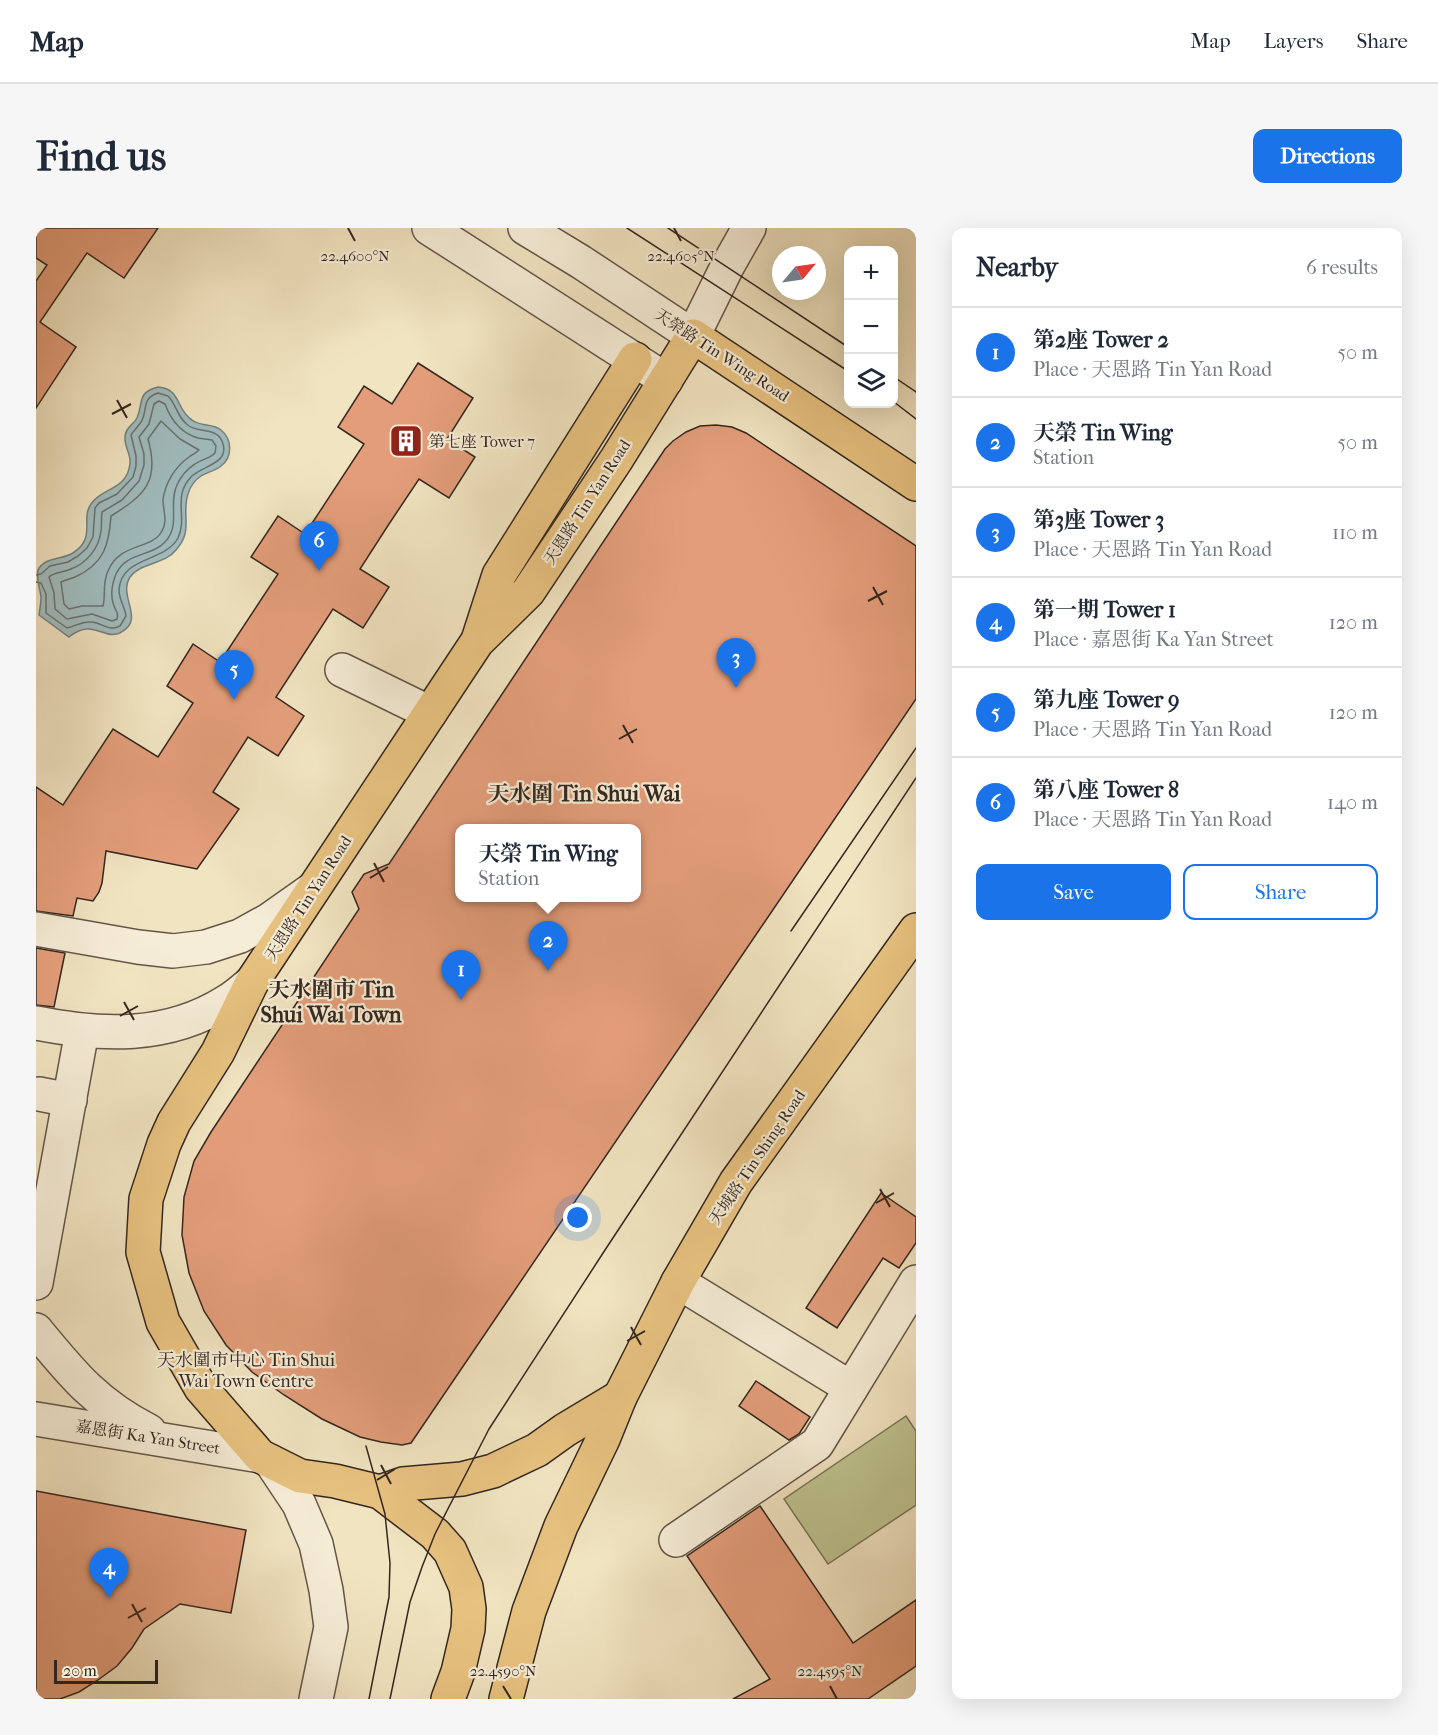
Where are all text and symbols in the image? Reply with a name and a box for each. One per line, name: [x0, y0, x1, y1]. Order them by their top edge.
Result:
text: Map: [30, 25, 84, 58]
text: Map: [1190, 29, 1231, 53]
text: Layers: [1264, 29, 1323, 53]
text: Share: [1356, 29, 1408, 53]
button: Directions: [1253, 129, 1402, 183]
text: Find us: [36, 132, 166, 181]
north arrow: [772, 246, 826, 300]
map controls: [844, 246, 898, 408]
button: +: [844, 246, 898, 300]
text: 22.4600°N: [320, 247, 390, 265]
text: 22.4605°N: [647, 247, 715, 265]
text: Nearby: [976, 252, 1058, 283]
text: 6 results: [1306, 256, 1378, 279]
button: −: [844, 300, 898, 354]
street label: 天榮路 Tin Wing Road: [651, 304, 793, 406]
text: 第2座 Tower 2: [1033, 327, 1169, 353]
text: 1: [992, 341, 999, 364]
text: 50 m: [1337, 341, 1378, 364]
button: layers: [844, 354, 898, 408]
text: Place · 天恩路 Tin Yan Road: [1033, 358, 1272, 381]
text: 天榮 Tin Wing: [1033, 420, 1173, 446]
building icon: 第七座 Tower 7: [388, 423, 424, 459]
text: 2: [990, 431, 1001, 454]
text: 50 m: [1337, 431, 1378, 454]
place label: 第七座 Tower 7: [429, 432, 535, 451]
street label: 天恩路 Tin Yan Road: [540, 436, 635, 568]
text: Station: [1033, 446, 1094, 469]
text: 第3座 Tower 3: [1033, 507, 1164, 533]
text: 3: [991, 521, 1000, 544]
text: 110 m: [1332, 521, 1378, 544]
pin: 6: [300, 522, 338, 571]
text: Place · 天恩路 Tin Yan Road: [1033, 538, 1272, 561]
text: 第一期 Tower 1: [1033, 597, 1176, 623]
text: 4: [990, 611, 1001, 634]
text: 120 m: [1329, 611, 1378, 634]
text: Place · 嘉恩街 Ka Yan Street: [1033, 628, 1274, 651]
pin: 3: [716, 638, 756, 688]
pin: 5: [214, 650, 254, 700]
text: 第九座 Tower 9: [1033, 687, 1180, 713]
text: 5: [991, 701, 1000, 724]
text: 120 m: [1329, 701, 1378, 724]
text: Place · 天恩路 Tin Yan Road: [1033, 718, 1272, 741]
text: 第八座 Tower 8: [1033, 777, 1179, 803]
district label: 天水圍 Tin Shui Wai: [488, 781, 681, 807]
text: 6: [990, 791, 1001, 814]
text: 140 m: [1327, 791, 1378, 814]
text: Place · 天恩路 Tin Yan Road: [1033, 808, 1272, 831]
popup: [455, 824, 641, 902]
street label: 天恩路 Tin Yan Road: [261, 832, 356, 964]
text: 天榮 Tin Wing: [478, 841, 618, 867]
button: Save: [976, 864, 1171, 920]
button: Share: [1183, 864, 1378, 920]
text: Station: [478, 867, 539, 890]
pin: 2: [528, 922, 568, 971]
pin: 1: [442, 950, 480, 1000]
district label: 天水圍市 Tin Shui Wai Town: [260, 977, 402, 1028]
street label: 天城路 Tin Shing Road: [705, 1086, 809, 1228]
your location: [563, 1203, 592, 1232]
district label: 天水圍市中心 Tin Shui Wai Town Centre: [157, 1350, 336, 1392]
street label: 嘉恩街 Ka Yan Street: [74, 1416, 222, 1458]
pin: 4: [90, 1548, 128, 1598]
scale bar: [54, 1657, 158, 1684]
text: 20 m: [63, 1661, 97, 1680]
text: 22.4590°N: [470, 1662, 537, 1680]
text: 22.4595°N: [798, 1662, 863, 1680]

